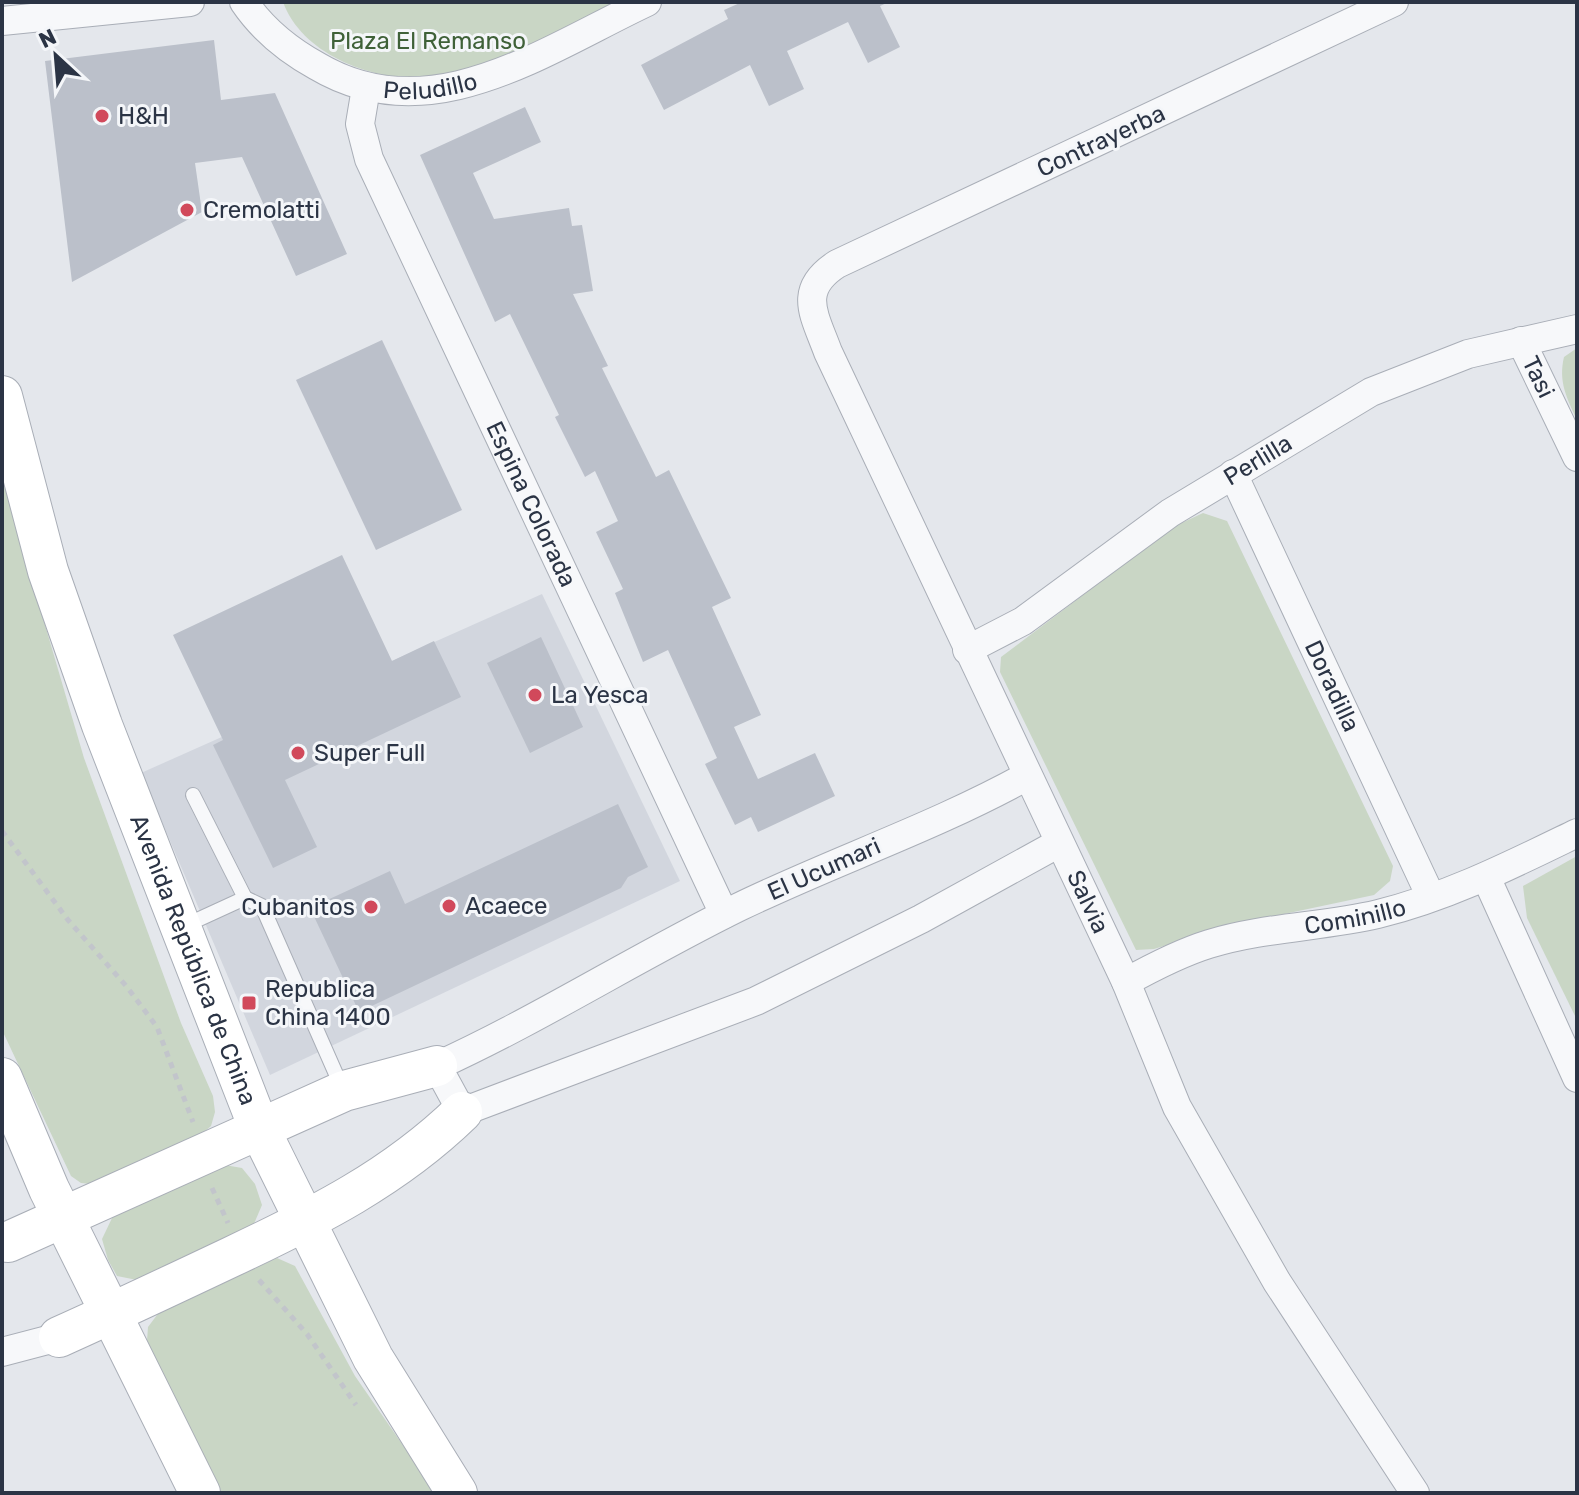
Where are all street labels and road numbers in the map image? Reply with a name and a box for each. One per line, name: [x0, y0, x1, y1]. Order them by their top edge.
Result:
street label: Peludillo: [382, 67, 480, 105]
street label: Contrayerba: [1032, 99, 1170, 183]
street label: Tasi: [1516, 352, 1560, 402]
street label: Espina Colorada: [480, 417, 582, 591]
street label: Perlilla: [1219, 429, 1297, 491]
street label: Doradilla: [1299, 636, 1366, 736]
street label: Avenida República de China: [124, 810, 263, 1109]
street label: El Ucumari: [763, 832, 885, 906]
street label: Salvia: [1061, 866, 1115, 938]
street label: Cominillo: [1303, 893, 1409, 940]

